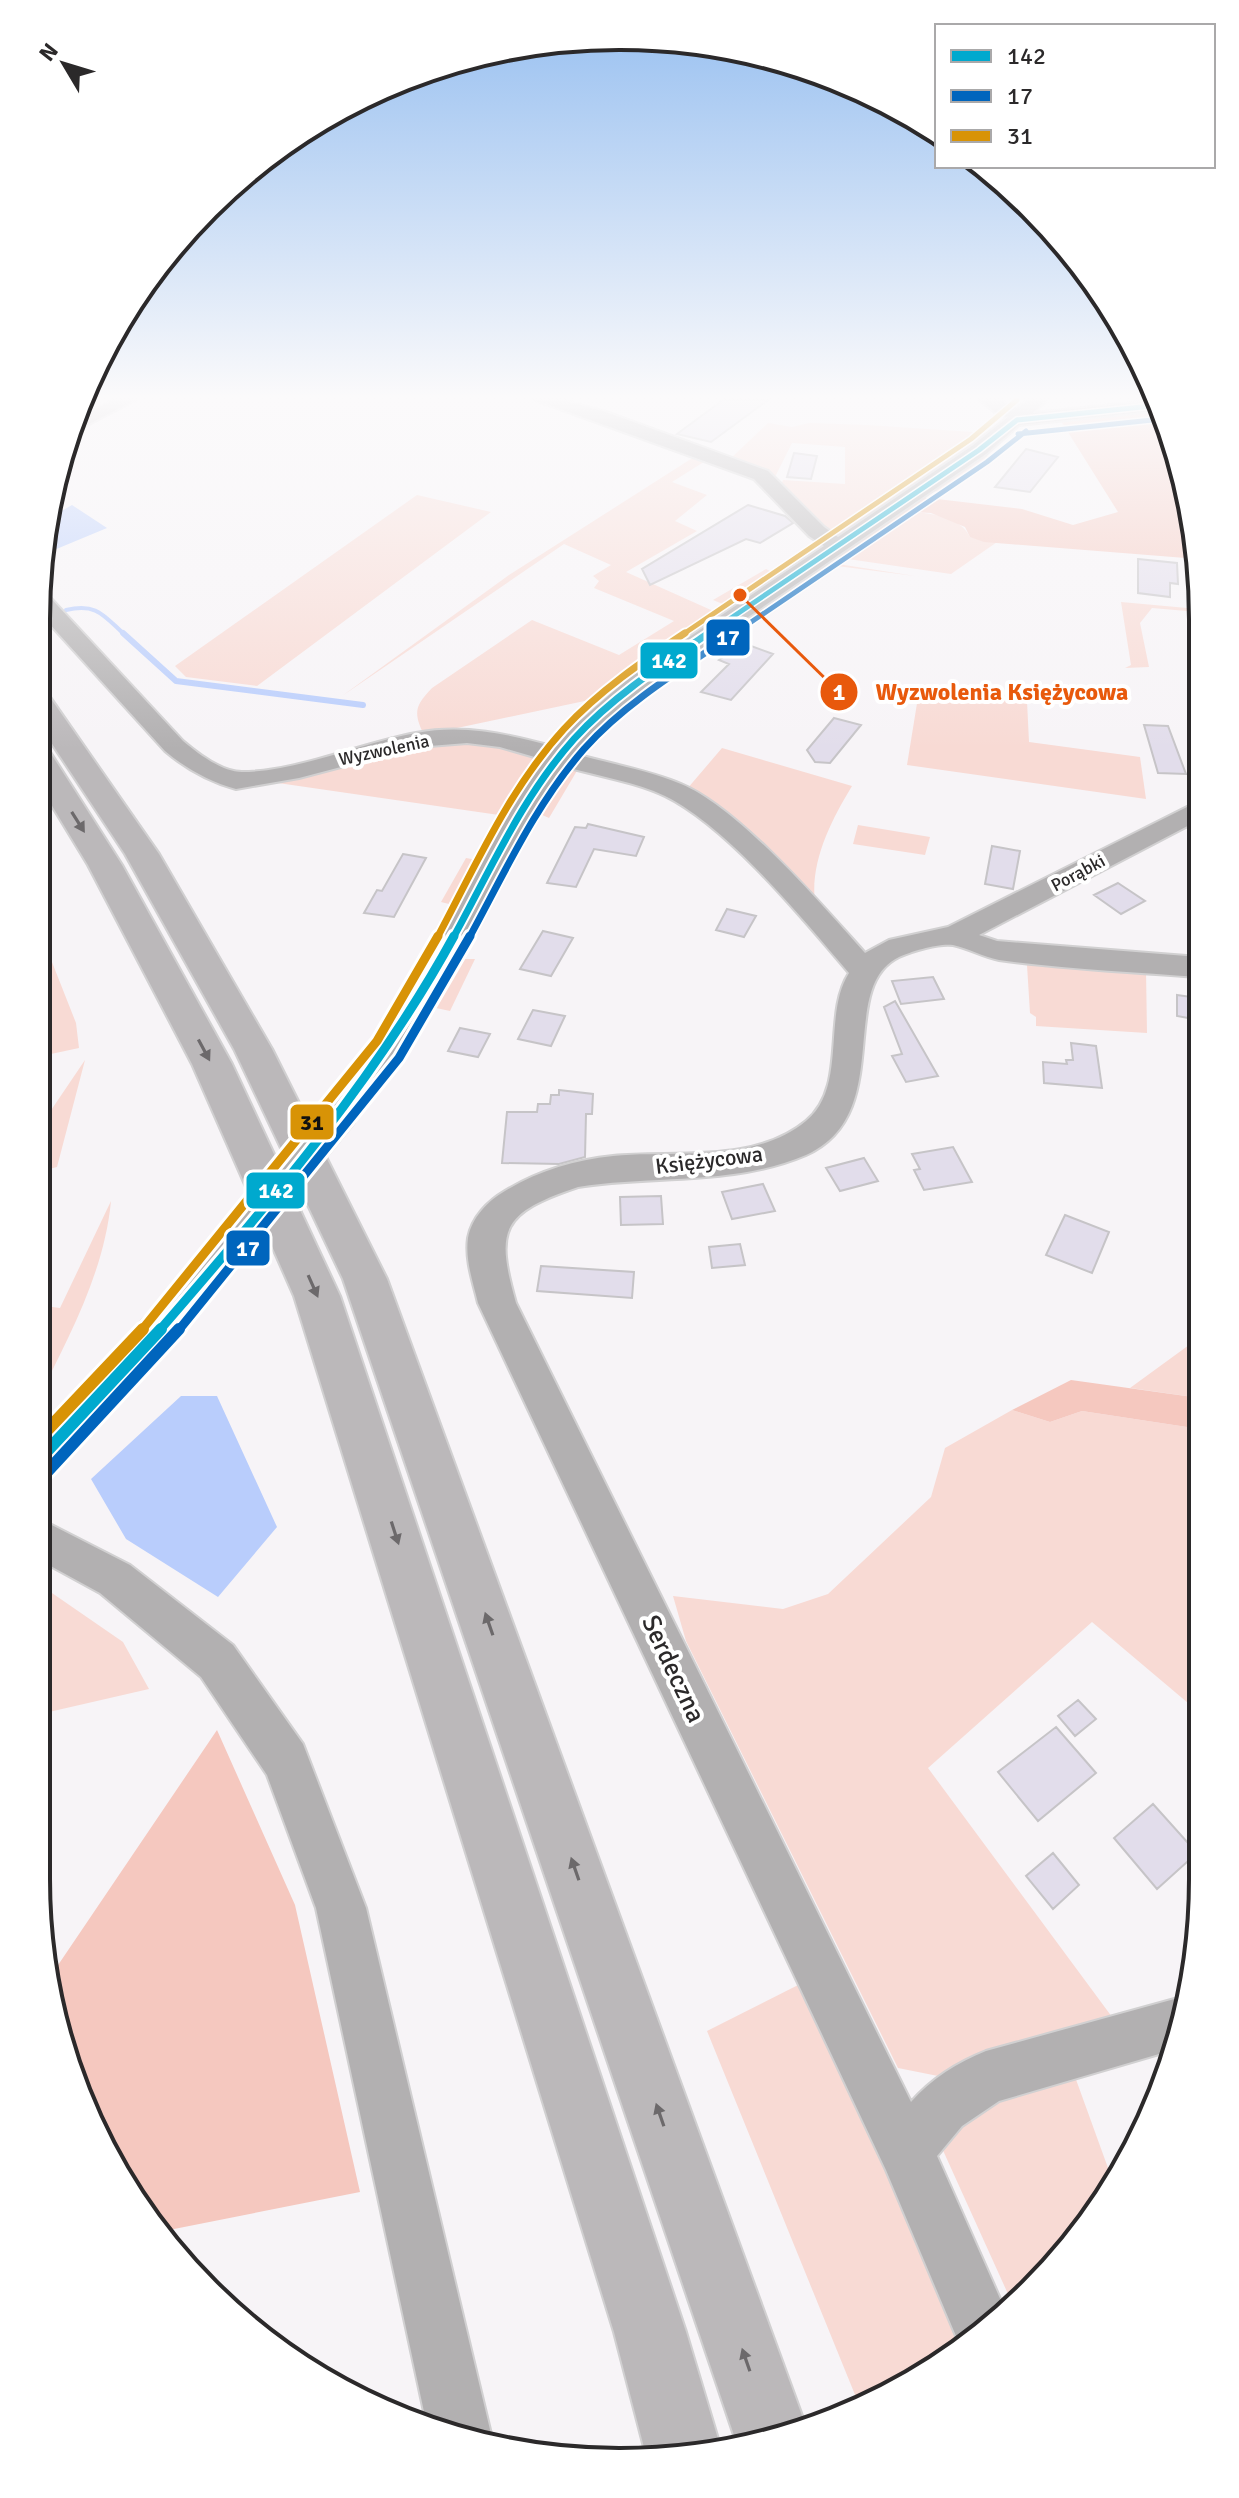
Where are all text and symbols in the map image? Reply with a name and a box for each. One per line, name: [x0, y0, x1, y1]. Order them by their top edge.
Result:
north arrow: [24, 24, 104, 104]
legend: [935, 24, 1215, 168]
text: N: [33, 38, 64, 66]
text: 142: [1007, 41, 1046, 71]
text: 17: [1007, 81, 1033, 111]
text: 31: [1007, 121, 1033, 151]
line badge: 17: [705, 618, 751, 657]
text: 17: [716, 624, 740, 651]
line badge: 142: [639, 641, 699, 680]
text: 142: [651, 647, 687, 674]
callout: Wyzwolenia Księżycowa: [819, 668, 1144, 716]
text: 1: [833, 677, 846, 707]
text: Wyzwolenia Księżycowa: [876, 677, 1128, 707]
street label: Wyzwolenia: [337, 730, 431, 770]
one-way arrow: [71, 812, 86, 833]
street label: Porąbki: [1047, 850, 1109, 896]
one-way arrow: [197, 1039, 211, 1061]
line badge: 31: [289, 1103, 335, 1141]
text: 31: [300, 1109, 324, 1136]
street label: Księżycowa: [654, 1140, 764, 1180]
line badge: 142: [245, 1171, 306, 1210]
text: 142: [258, 1177, 294, 1204]
line badge: 17: [225, 1229, 271, 1267]
text: 17: [236, 1235, 260, 1262]
one-way arrow: [306, 1274, 319, 1298]
one-way arrow: [390, 1521, 402, 1545]
street label: Serdeczna: [634, 1610, 712, 1728]
one-way arrow: [482, 1612, 495, 1636]
one-way arrow: [568, 1857, 580, 1881]
one-way arrow: [654, 2102, 666, 2126]
one-way arrow: [739, 2348, 751, 2372]

